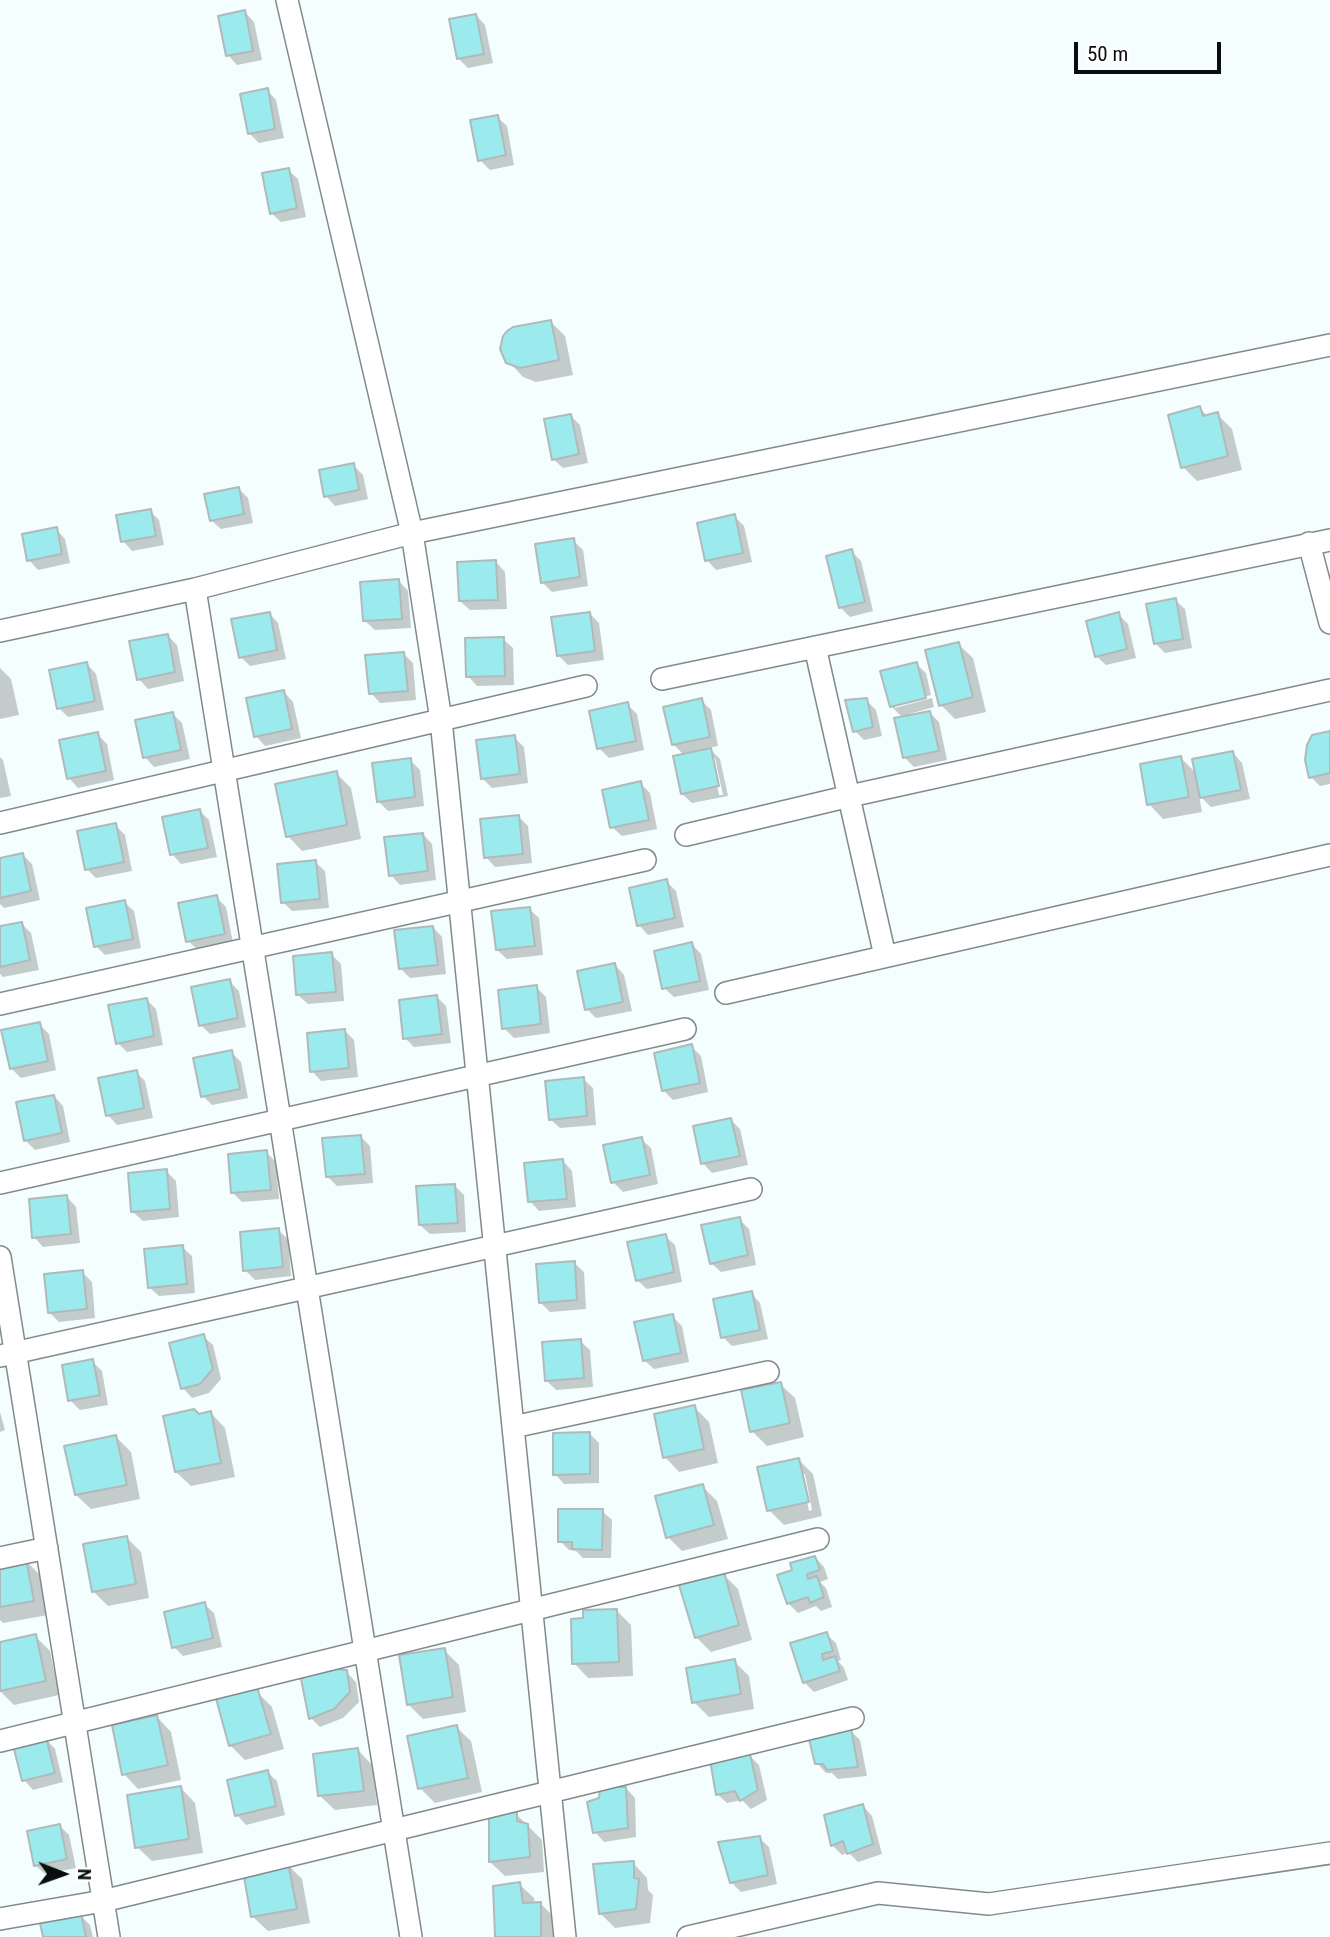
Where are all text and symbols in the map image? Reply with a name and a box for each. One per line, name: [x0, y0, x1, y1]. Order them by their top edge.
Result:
scale bar: [1078, 28, 1225, 72]
text: 50 m: [1087, 42, 1128, 66]
north arrow: [28, 1839, 98, 1909]
text: N: [73, 1868, 96, 1880]

